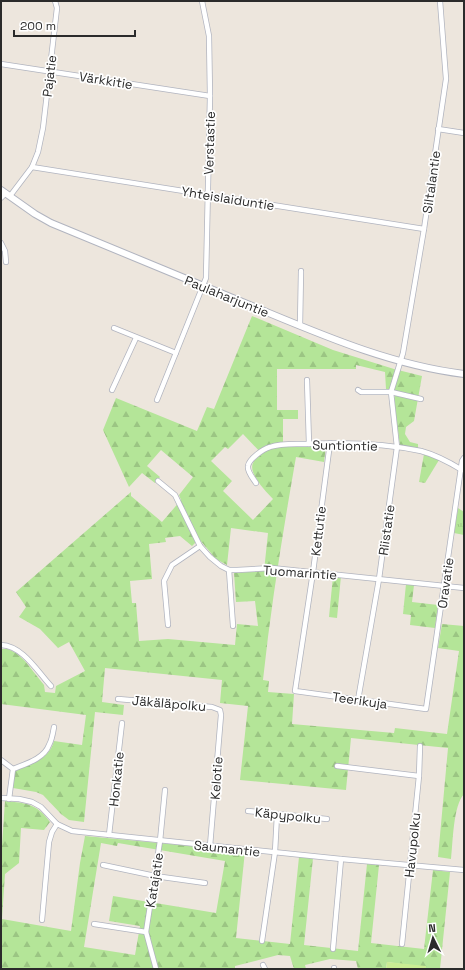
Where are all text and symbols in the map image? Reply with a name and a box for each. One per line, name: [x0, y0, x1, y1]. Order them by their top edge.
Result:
scale bar: [14, 12, 135, 38]
text: 200 m: [20, 18, 56, 34]
street label: Pajatie: [38, 54, 61, 98]
street label: Värkkitie: [78, 68, 134, 93]
street label: Verstastie: [200, 111, 219, 175]
street label: Siltalantie: [419, 150, 444, 214]
street label: Yhteislaiduntie: [180, 183, 276, 214]
street label: Paulaharjuntie: [182, 272, 272, 321]
street label: Suntiontie: [312, 436, 378, 455]
street label: Riistatie: [375, 504, 398, 557]
street label: Kettutie: [307, 505, 330, 557]
street label: Oravatie: [434, 557, 457, 610]
street label: Tuomarintie: [262, 561, 337, 584]
street label: Teerikuja: [331, 688, 389, 713]
street label: Jäkäläpolku: [131, 692, 207, 715]
street label: Honkatie: [105, 751, 128, 807]
street label: Kelotie: [207, 756, 226, 800]
street label: Käpypolku: [254, 804, 322, 827]
street label: Havupolku: [401, 812, 424, 878]
street label: Saumantie: [193, 837, 261, 860]
street label: Katajatie: [142, 851, 167, 909]
north arrow: [413, 918, 453, 958]
text: N: [428, 921, 436, 935]

